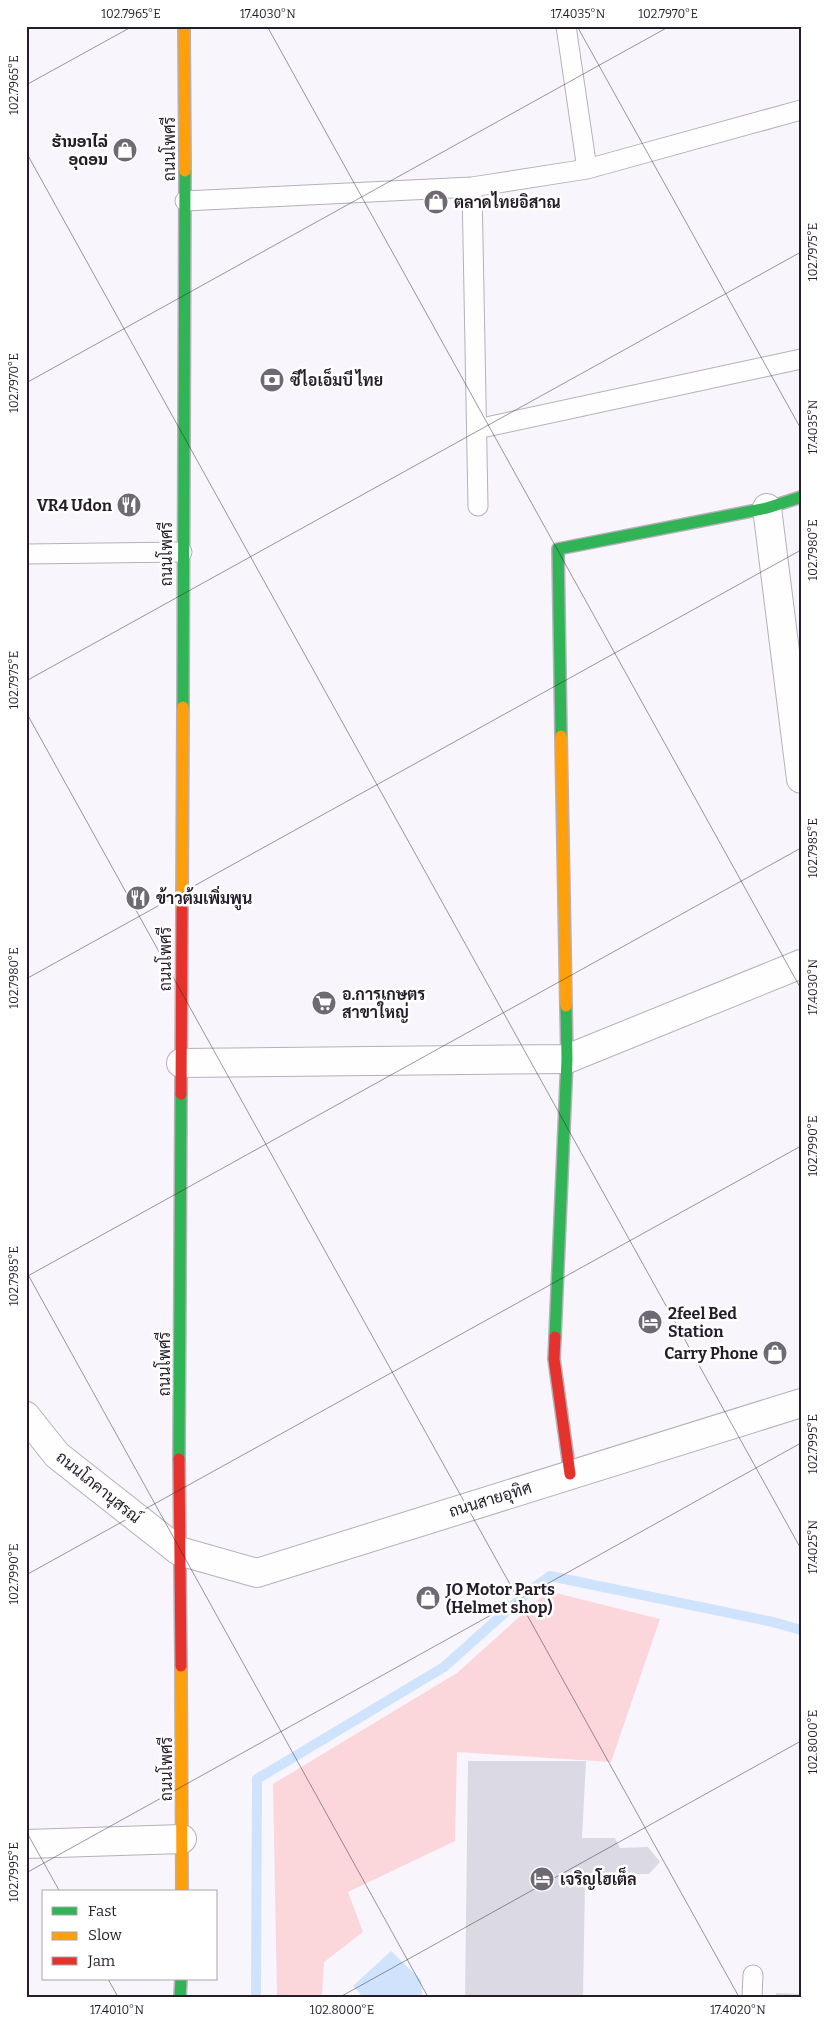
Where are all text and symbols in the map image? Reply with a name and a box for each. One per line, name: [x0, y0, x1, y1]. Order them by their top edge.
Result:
text: 102.7965°E: [101, 7, 161, 21]
text: 17.4030°N: [240, 7, 296, 21]
text: 17.4035°N: [551, 7, 606, 21]
text: 102.7970°E: [638, 7, 698, 21]
text: 102.7965°E: [7, 55, 21, 115]
street label: ถนนโพศรี: [158, 116, 179, 181]
place label: ຮ້ານອາໄລ່ ອຸດອນ: [52, 132, 108, 170]
shop icon: ຮ້ານອາໄລ່ ອຸດອນ: [112, 137, 138, 163]
shop icon: ตลาดไทยอิสาณ: [423, 189, 449, 215]
place label: ตลาดไทยอิสาณ: [454, 191, 561, 212]
text: 102.7975°E: [806, 223, 820, 281]
text: 102.7970°E: [7, 353, 21, 413]
bank icon: ซีไอเอ็มบี ไทย: [259, 367, 285, 393]
place label: ซีไอเอ็มบี ไทย: [290, 367, 383, 390]
text: 17.4035°N: [806, 399, 820, 454]
restaurant icon: VR4 Udon: [116, 492, 142, 518]
place label: VR4 Udon: [37, 496, 113, 515]
text: 102.7980°E: [806, 519, 820, 581]
street label: ถนนโพศรี: [155, 521, 176, 586]
text: 102.7975°E: [7, 651, 21, 709]
text: 102.7985°E: [806, 818, 820, 878]
restaurant icon: ข้าวต้มเพิ่มพูน: [125, 885, 151, 911]
place label: ข้าวต้มเพิ่มพูน: [156, 885, 252, 911]
street label: ถนนโพศรี: [154, 926, 175, 991]
text: 102.7980°E: [7, 947, 21, 1009]
text: 17.4030°N: [806, 959, 820, 1015]
place label: อ.การเกษตร สาขาใหญ่: [342, 985, 425, 1023]
supermarket icon: อ.การเกษตร สาขาใหญ่: [311, 990, 337, 1016]
text: 102.7990°E: [806, 1115, 820, 1177]
text: 102.7985°E: [7, 1246, 21, 1306]
place label: 2feel Bed Station: [668, 1304, 737, 1341]
hotel icon: 2feel Bed Station: [637, 1309, 663, 1335]
street label: ถนนโพศรี: [153, 1331, 174, 1396]
shop icon: Carry Phone: [762, 1340, 788, 1366]
place label: Carry Phone: [664, 1344, 758, 1363]
text: 102.7995°E: [806, 1414, 820, 1474]
street label: ถนนโภคานุสรณ์: [51, 1445, 147, 1529]
street label: ถนนสายอุทิศ: [447, 1478, 534, 1523]
text: 17.4025°N: [806, 1519, 820, 1574]
text: 102.7990°E: [7, 1543, 21, 1605]
place label: JO Motor Parts (Helmet shop): [445, 1580, 555, 1617]
shop icon: JO Motor Parts (Helmet shop): [415, 1585, 441, 1611]
text: 102.8000°E: [806, 1710, 820, 1774]
street label: ถนนโพศรี: [155, 1736, 176, 1801]
text: 102.7995°E: [7, 1842, 21, 1902]
hotel icon: เจริญโฮเต็ล: [529, 1866, 555, 1892]
place label: เจริญโฮเต็ล: [560, 1866, 637, 1890]
legend: [42, 1890, 218, 1980]
text: Fast: [88, 1902, 117, 1920]
text: Slow: [88, 1926, 123, 1944]
text: Jam: [87, 1952, 116, 1970]
text: 17.4010°N: [90, 2003, 144, 2017]
text: 102.8000°E: [310, 2003, 374, 2017]
text: 17.4020°N: [710, 2003, 766, 2017]

